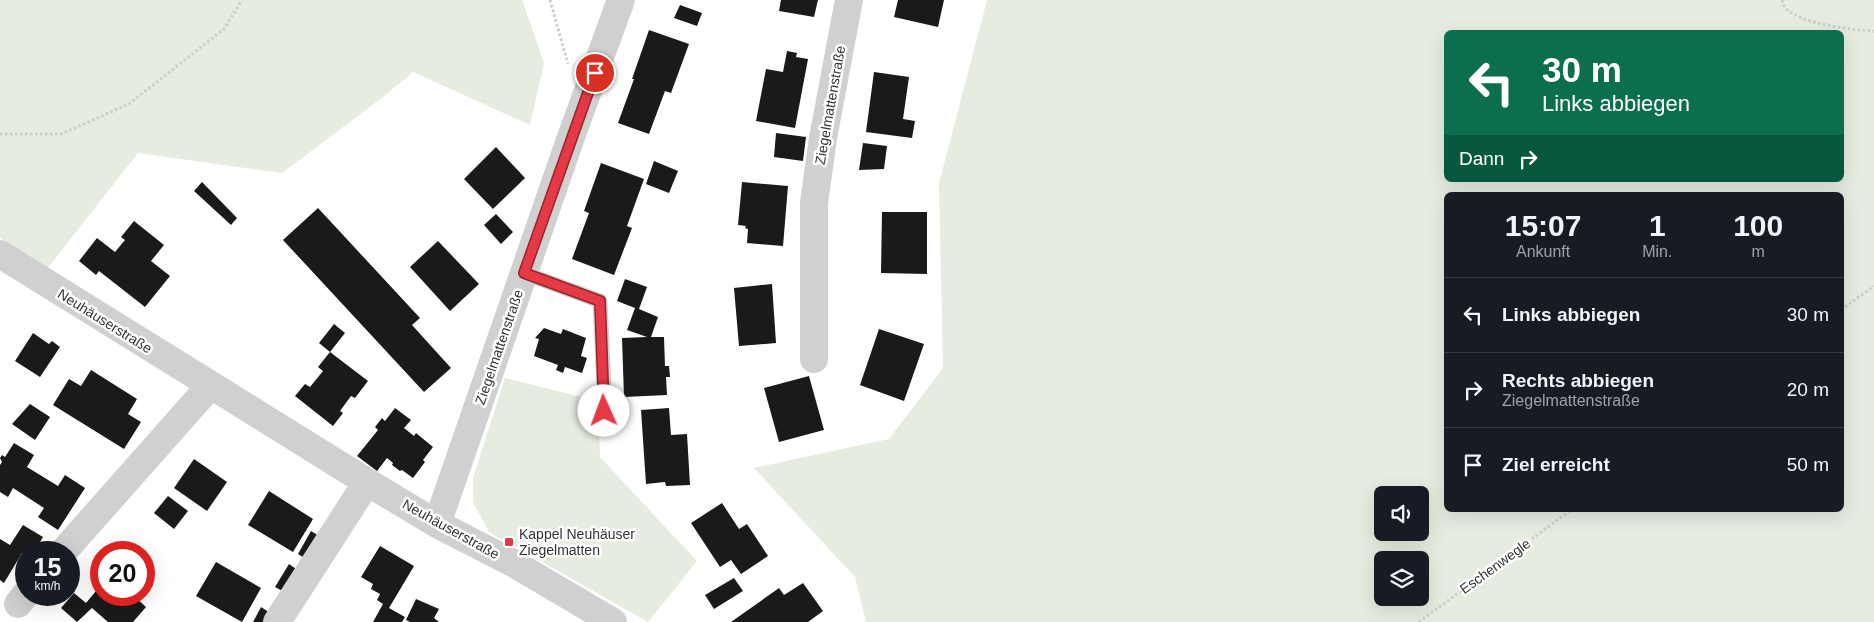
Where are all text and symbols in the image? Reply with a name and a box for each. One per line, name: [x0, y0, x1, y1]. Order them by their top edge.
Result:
street label: Ziegelmattenstraße: [812, 44, 848, 166]
icon: left: [1459, 50, 1524, 115]
text: 30 m: [1542, 50, 1622, 89]
pin: [574, 52, 616, 94]
icon: arrive: [581, 59, 609, 87]
text: Links abbiegen: [1542, 91, 1690, 116]
icon: right: [1514, 145, 1542, 173]
text: Dann: [1459, 148, 1504, 169]
text: 15:07: [1505, 209, 1581, 242]
text: 1: [1649, 209, 1666, 242]
text: 100: [1733, 209, 1783, 242]
text: Ankunft: [1516, 243, 1570, 260]
text: Min.: [1642, 243, 1672, 260]
text: m: [1752, 243, 1765, 260]
street label: Neuhäuserstraße: [55, 286, 155, 357]
street label: Ziegelmattenstraße: [472, 287, 526, 407]
icon: left: [1459, 301, 1487, 329]
text: Links abbiegen: [1502, 304, 1640, 325]
text: 30 m: [1787, 304, 1829, 325]
text: Rechts abbiegen: [1502, 370, 1654, 391]
icon: right: [1459, 376, 1487, 404]
text: 20 m: [1787, 379, 1829, 400]
position arrow: [577, 384, 629, 436]
text: Ziegelmattenstraße: [1502, 392, 1640, 409]
icon: arrive: [1459, 451, 1487, 479]
text: Ziel erreicht: [1502, 454, 1610, 475]
text: 50 m: [1787, 454, 1829, 475]
map controls: [1374, 486, 1429, 606]
button: sound: [1374, 486, 1429, 541]
street label: Neuhäuserstraße: [400, 496, 502, 562]
place label: Kappel Neuhäuser Ziegelmatten: [519, 526, 635, 558]
street label: Eschenwegle: [1457, 535, 1534, 597]
marker: Kappel Neuhäuser Ziegelmatten: [503, 536, 515, 548]
speed limit sign: 20: [90, 541, 155, 606]
button: layers: [1374, 551, 1429, 606]
text: 15: [34, 553, 61, 581]
text: km/h: [34, 579, 61, 593]

